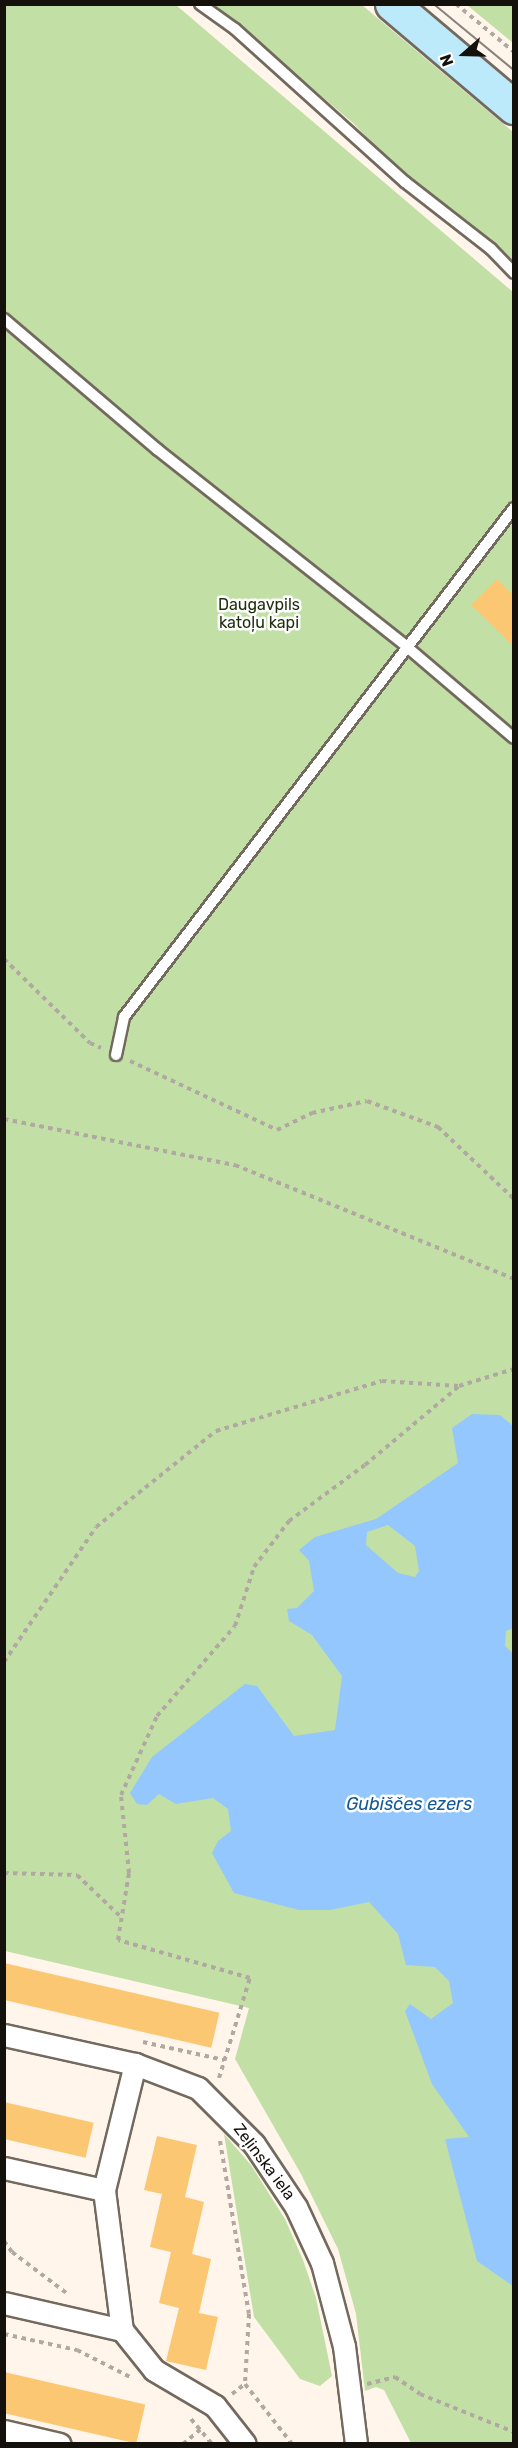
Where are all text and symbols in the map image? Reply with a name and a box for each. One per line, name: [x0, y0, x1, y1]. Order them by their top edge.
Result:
north arrow: [434, 24, 494, 84]
text: N: [436, 52, 458, 69]
park label: Daugavpils katoļu kapi: [218, 595, 300, 633]
water label: Gubiščes ezers: [346, 1793, 472, 1815]
street label: Zeļinska iela: [229, 2120, 299, 2204]

